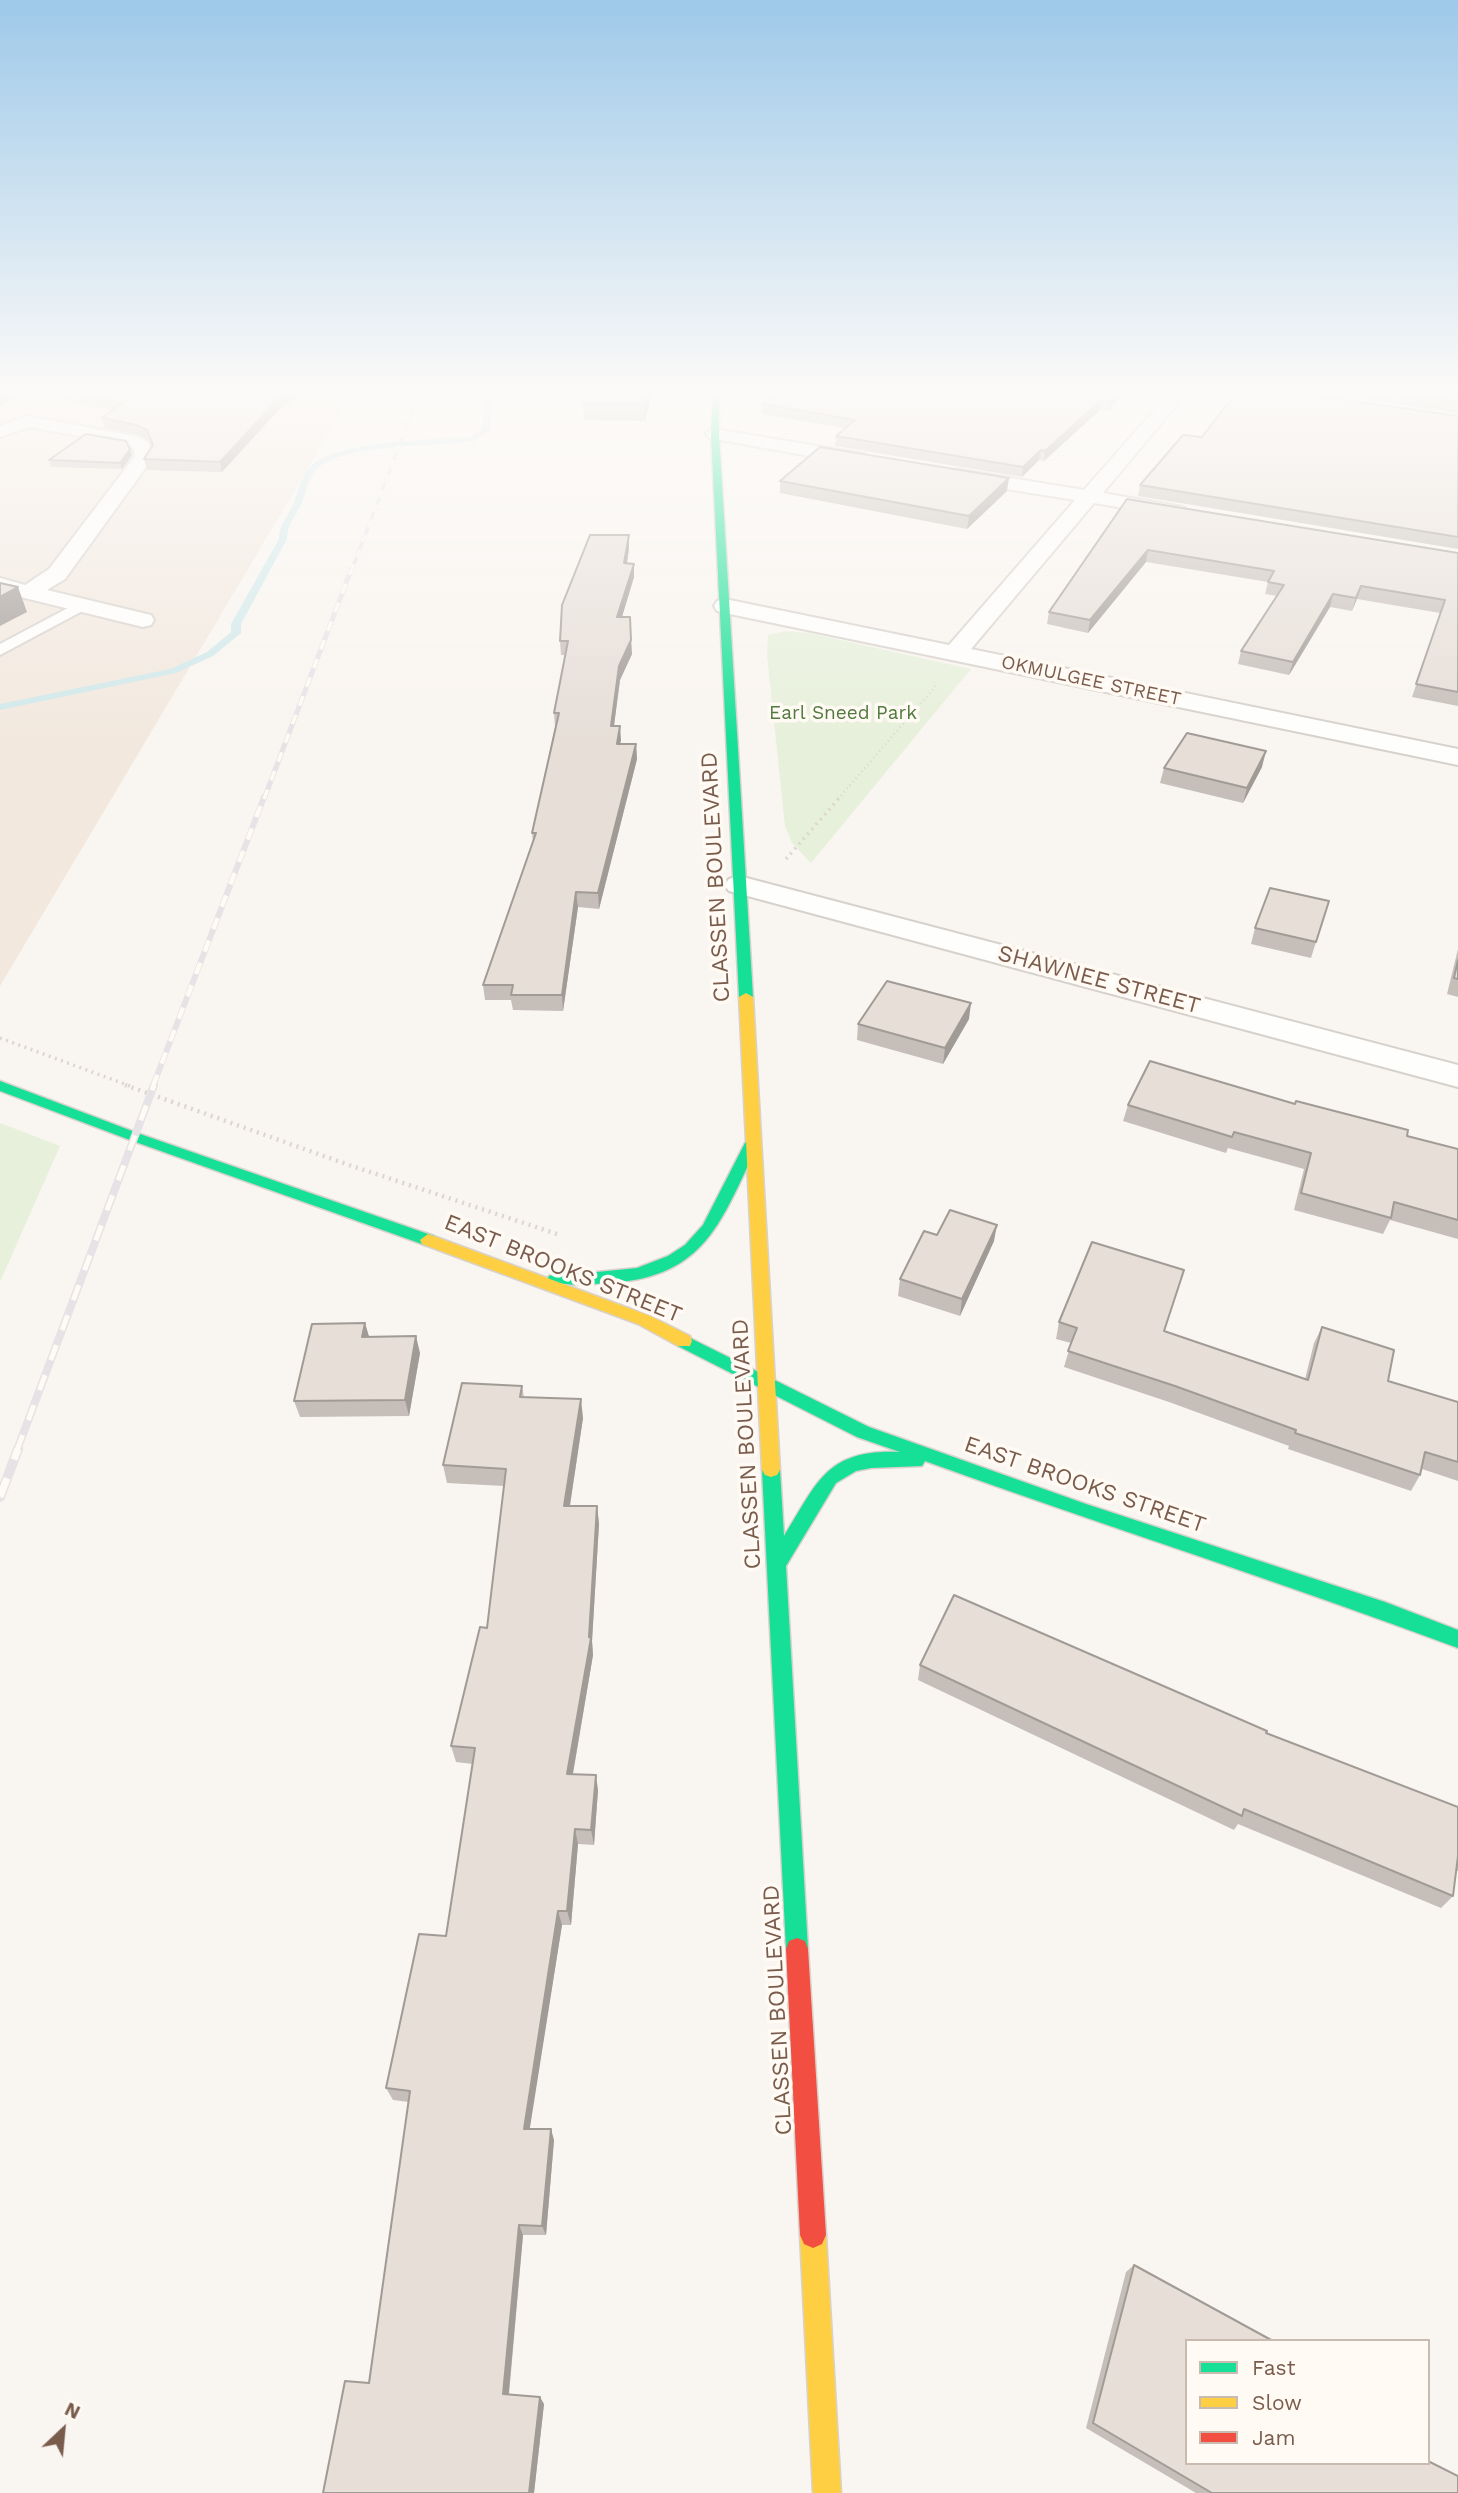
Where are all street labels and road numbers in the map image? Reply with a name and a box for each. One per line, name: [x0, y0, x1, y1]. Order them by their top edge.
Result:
street label: OKMULGEE STREET: [999, 651, 1183, 711]
street label: CLASSEN BOULEVARD: [696, 751, 736, 1003]
street label: SHAWNEE STREET: [995, 940, 1203, 1020]
street label: EAST BROOKS STREET: [440, 1209, 686, 1329]
street label: CLASSEN BOULEVARD: [727, 1318, 767, 1570]
street label: EAST BROOKS STREET: [961, 1431, 1209, 1539]
street label: CLASSEN BOULEVARD: [758, 1884, 798, 2136]

